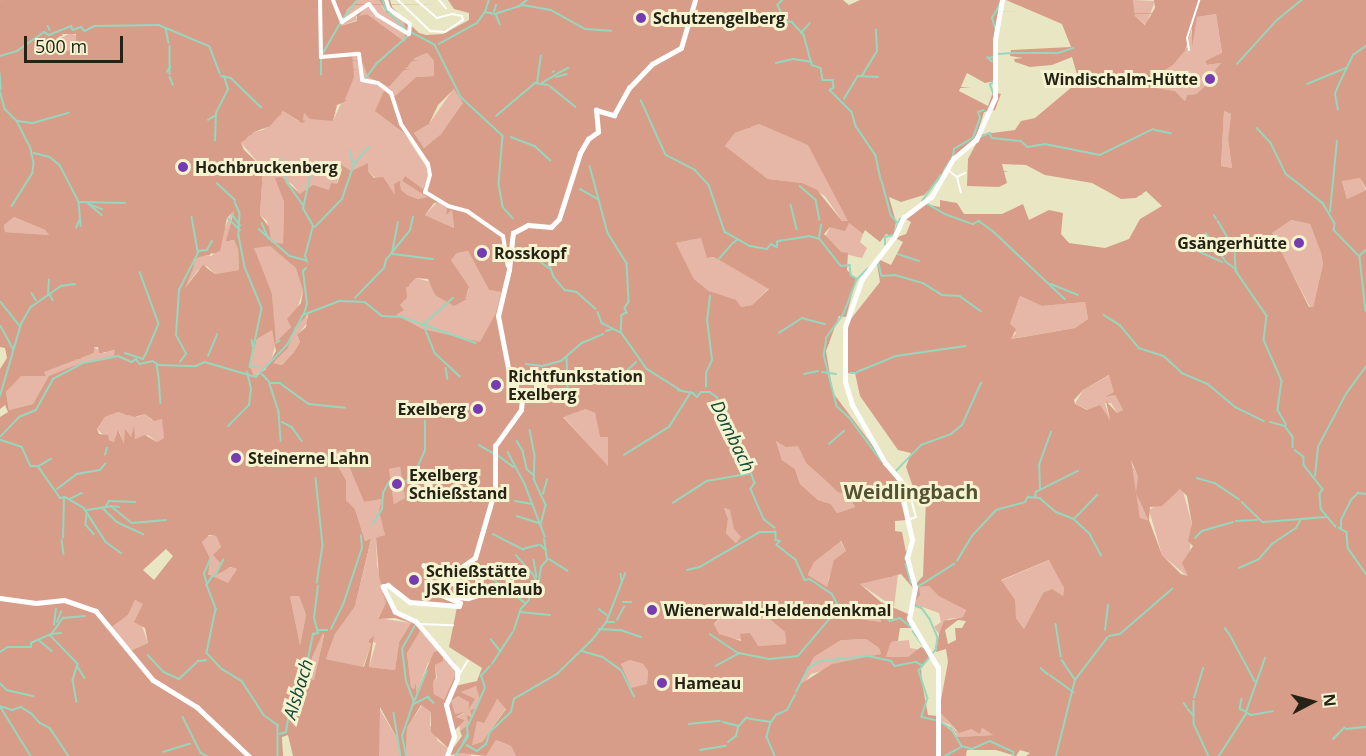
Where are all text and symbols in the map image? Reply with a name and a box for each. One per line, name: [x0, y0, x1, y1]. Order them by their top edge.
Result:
place label: Schutzengelberg: [653, 8, 785, 28]
marker: Schutzengelberg: [634, 11, 648, 25]
scale bar: [27, 24, 126, 62]
text: 500 m: [35, 34, 87, 58]
place label: Windischalm-Hütte: [1044, 69, 1198, 89]
marker: Windischalm-Hütte: [1203, 72, 1217, 86]
place label: Hochbruckenberg: [195, 157, 338, 177]
marker: Hochbruckenberg: [176, 160, 190, 174]
place label: Gsängerhütte: [1177, 233, 1287, 253]
marker: Gsängerhütte: [1292, 236, 1306, 250]
place label: Rosskopf: [494, 243, 567, 263]
marker: Rosskopf: [475, 246, 489, 260]
place label: Richtfunkstation Exelberg: [508, 366, 643, 404]
marker: Richtfunkstation Exelberg: [489, 378, 503, 392]
water label: Dombach: [706, 397, 760, 475]
place label: Exelberg: [398, 399, 466, 419]
marker: Exelberg: [471, 402, 485, 416]
place label: Steinerne Lahn: [248, 448, 369, 468]
marker: Steinerne Lahn: [229, 451, 243, 465]
place label: Exelberg Schießstand: [409, 465, 507, 503]
marker: Exelberg Schießstand: [390, 477, 404, 491]
district label: Weidlingbach: [844, 479, 978, 503]
place label: Schießstätte JSK Eichenlaub: [426, 561, 543, 599]
marker: Schießstätte JSK Eichenlaub: [407, 573, 421, 587]
place label: Wienerwald-Heldendenkmal: [664, 600, 892, 620]
marker: Wienerwald-Heldendenkmal: [645, 603, 659, 617]
water label: Alsbach: [279, 656, 317, 722]
north arrow: [1282, 672, 1342, 732]
place label: Hameau: [674, 673, 741, 693]
marker: Hameau: [655, 676, 669, 690]
text: N: [1318, 692, 1342, 708]

